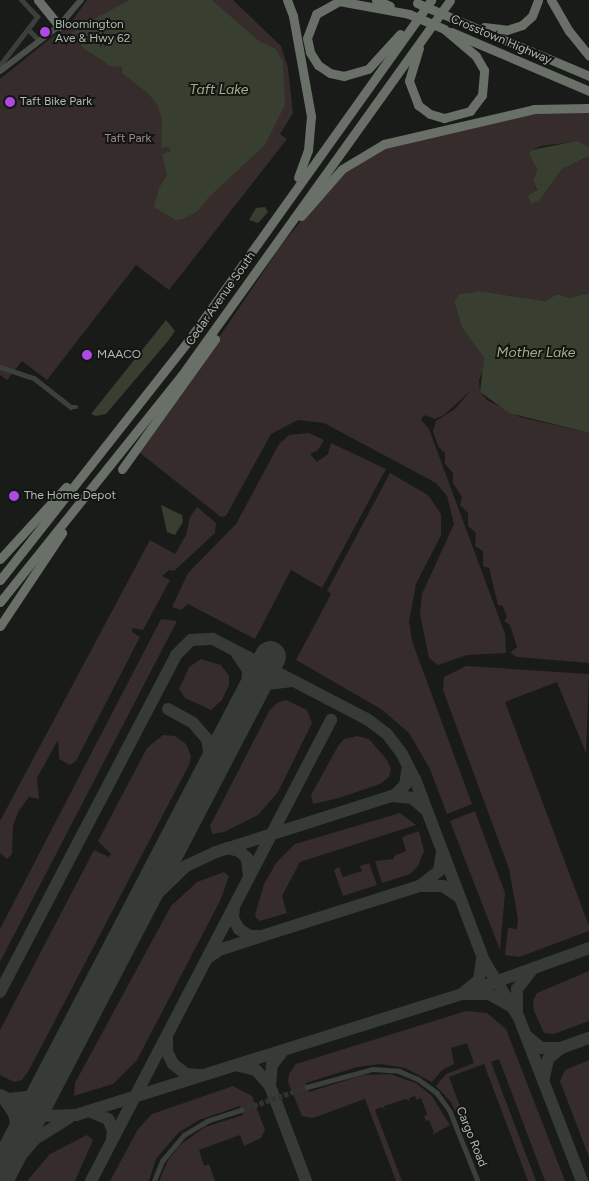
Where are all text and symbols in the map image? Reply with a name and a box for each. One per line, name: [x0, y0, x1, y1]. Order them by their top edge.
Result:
street label: Crosstown Highway: [448, 12, 554, 68]
place label: Bloomington Ave & Hwy 62: [55, 18, 130, 46]
marker: Bloomington Ave & Hwy 62: [39, 26, 51, 38]
water label: Taft Lake: [190, 82, 248, 98]
place label: Taft Bike Park: [20, 95, 92, 109]
marker: Taft Bike Park: [4, 96, 16, 108]
park label: Taft Park: [105, 132, 151, 146]
street label: Cedar Avenue South: [183, 249, 259, 349]
water label: Mother Lake: [497, 345, 575, 361]
place label: MAACO: [97, 348, 141, 362]
marker: MAACO: [81, 349, 93, 361]
place label: The Home Depot: [24, 489, 116, 503]
marker: The Home Depot: [8, 490, 20, 502]
street label: Cargo Road: [452, 1105, 490, 1169]

